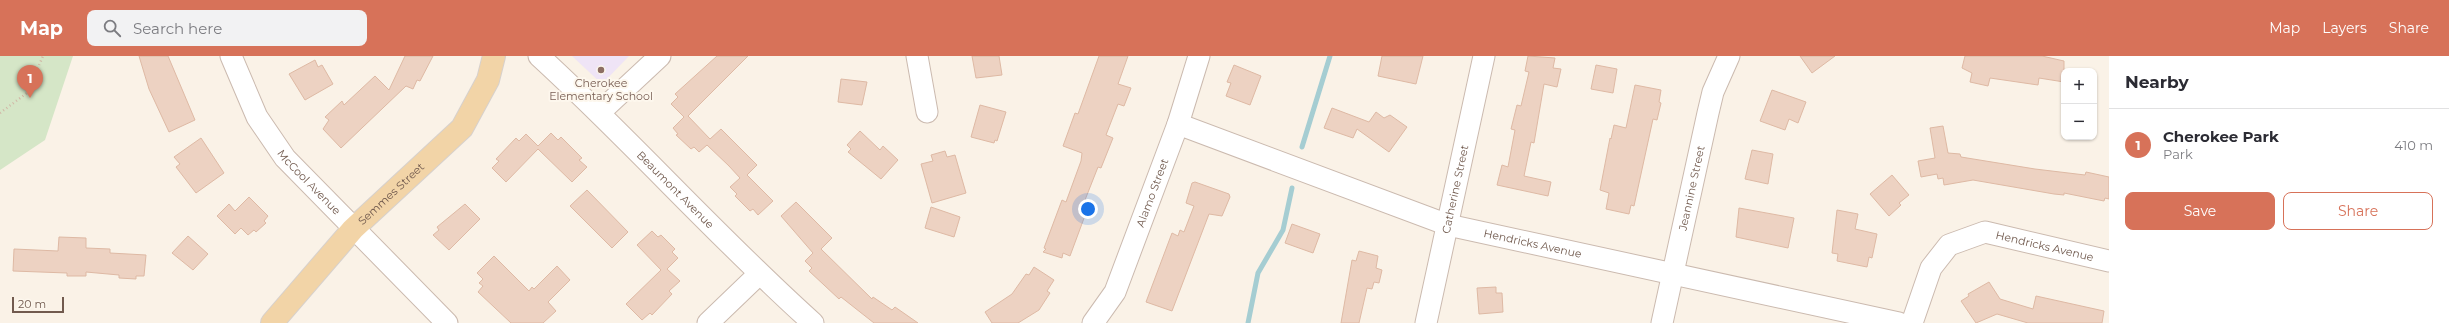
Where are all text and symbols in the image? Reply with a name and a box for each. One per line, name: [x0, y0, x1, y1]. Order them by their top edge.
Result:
search box: [87, 10, 367, 46]
text: Map: [20, 17, 63, 40]
icon: search: [101, 17, 123, 39]
text: Search here: [133, 19, 222, 38]
text: Map: [2269, 19, 2300, 37]
text: Layers: [2322, 19, 2367, 37]
text: Share: [2389, 19, 2429, 37]
pin: 1: [17, 65, 43, 98]
marker: Cherokee Elementary School: [596, 65, 606, 75]
map controls: [2061, 68, 2097, 140]
button: +: [2061, 68, 2097, 104]
text: Nearby: [2125, 72, 2189, 92]
place label: Cherokee Elementary School: [549, 76, 653, 103]
button: −: [2061, 104, 2097, 140]
text: Cherokee Park: [2163, 127, 2279, 146]
text: 1: [2135, 137, 2141, 153]
text: 410 m: [2394, 137, 2433, 153]
street label: Catherine Street: [1439, 143, 1472, 235]
street label: Jeannine Street: [1675, 144, 1708, 233]
text: Park: [2163, 146, 2193, 162]
street label: McCool Avenue: [274, 147, 344, 218]
street label: Beaumont Avenue: [634, 148, 717, 232]
street label: Alamo Street: [1133, 156, 1172, 229]
street label: Semmes Street: [355, 159, 427, 228]
button: Save: [2125, 192, 2275, 230]
button: Share: [2283, 192, 2433, 230]
your location: [1078, 199, 1098, 219]
street label: Hendricks Avenue: [1482, 226, 1584, 261]
street label: Hendricks Avenue: [1994, 228, 2095, 264]
scale bar: [12, 295, 64, 314]
text: 20 m: [18, 297, 46, 311]

